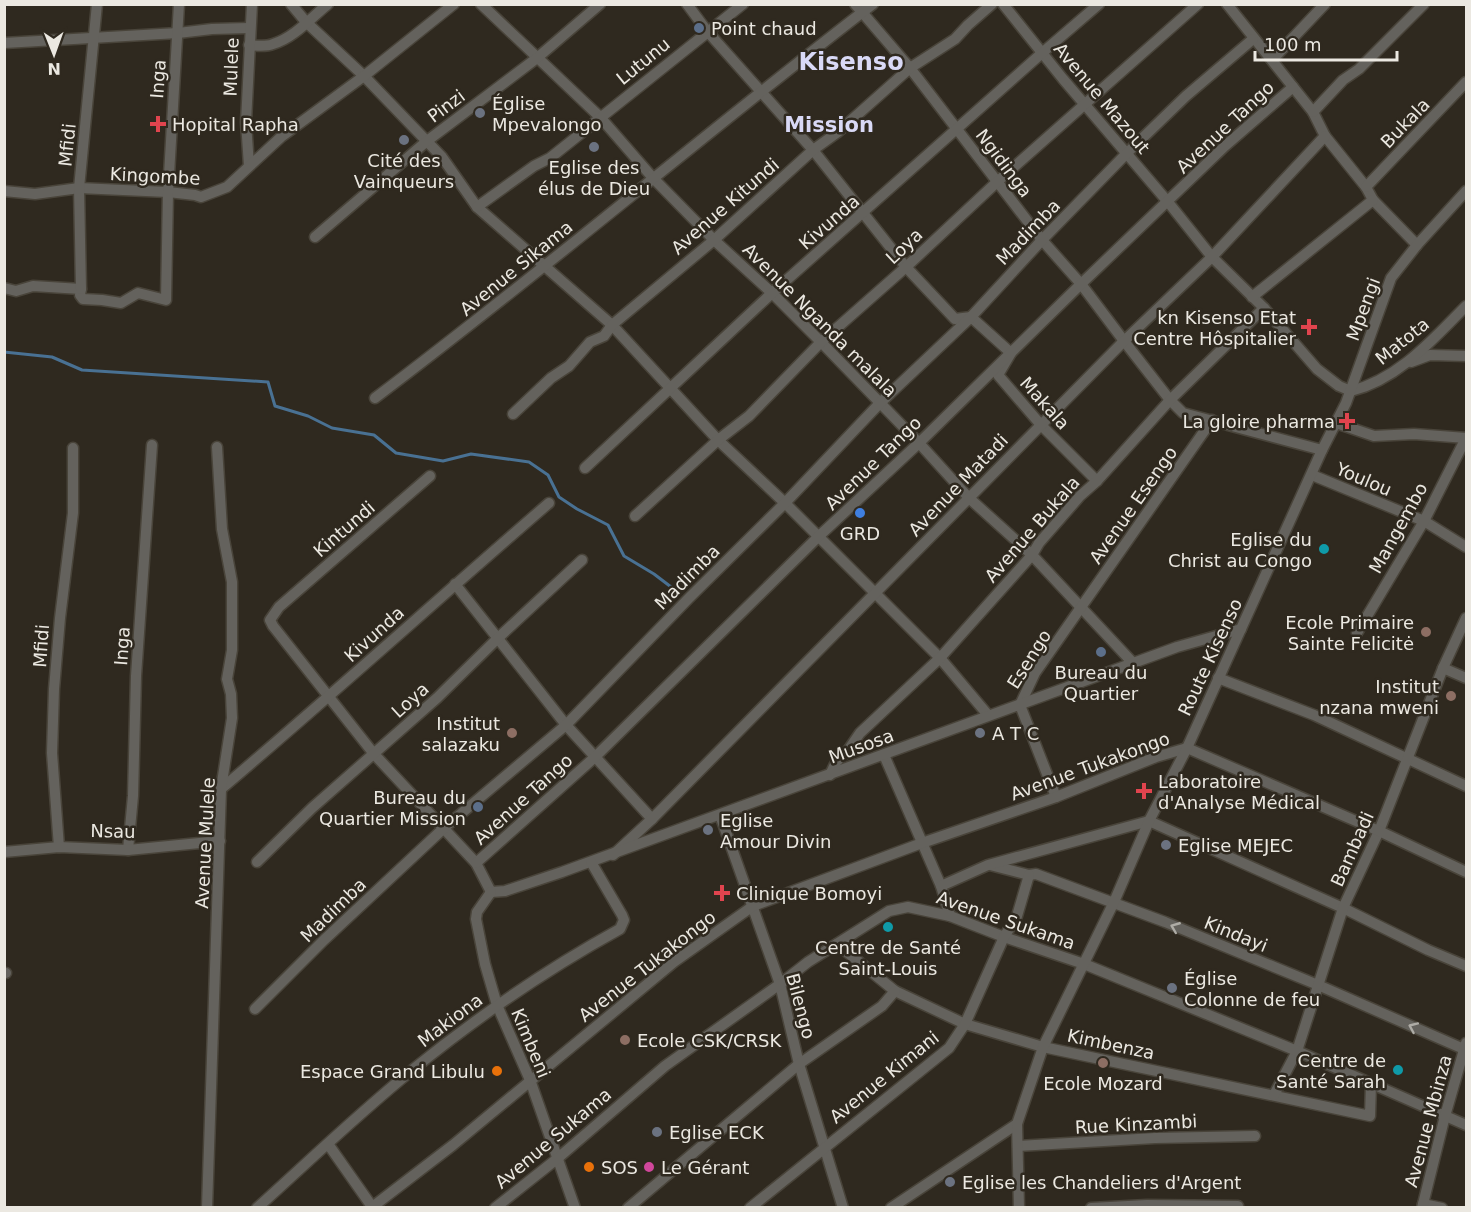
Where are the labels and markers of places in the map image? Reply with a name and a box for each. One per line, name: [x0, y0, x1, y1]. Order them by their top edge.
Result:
place label: Point chaud: [711, 18, 817, 39]
marker: Point chaud: [692, 21, 706, 35]
place label: Église Mpevalongo: [492, 93, 602, 135]
marker: Église Mpevalongo: [473, 106, 487, 120]
place label: Hopital Rapha: [172, 114, 299, 135]
marker: Hopital Rapha: [149, 115, 167, 133]
marker: Cité des Vainqueurs: [397, 133, 411, 147]
marker: Eglise des élus de Dieu: [587, 140, 601, 154]
place label: Cité des Vainqueurs: [354, 150, 454, 192]
place label: Eglise des élus de Dieu: [538, 157, 650, 199]
place label: kn Kisenso Etat Centre Hôspitalier: [1133, 307, 1297, 349]
marker: kn Kisenso Etat Centre Hôspitalier: [1300, 318, 1318, 336]
place label: La gloire pharma: [1182, 411, 1335, 432]
marker: La gloire pharma: [1340, 414, 1354, 428]
marker: GRD: [853, 506, 867, 520]
place label: GRD: [840, 523, 880, 544]
place label: Eglise du Christ au Congo: [1168, 529, 1312, 571]
marker: Eglise du Christ au Congo: [1317, 542, 1331, 556]
place label: Ecole Primaire Sainte Felicitė: [1285, 612, 1414, 654]
marker: Ecole Primaire Sainte Felicitė: [1419, 625, 1433, 639]
marker: Bureau du Quartier: [1094, 645, 1108, 659]
place label: Bureau du Quartier: [1055, 662, 1147, 704]
place label: Institut nzana mweni: [1319, 676, 1439, 718]
marker: Institut nzana mweni: [1444, 689, 1458, 703]
place label: Institut salazaku: [422, 713, 500, 755]
place label: A T C: [992, 723, 1039, 744]
marker: Institut salazaku: [505, 726, 519, 740]
marker: A T C: [973, 726, 987, 740]
place label: Laboratoire d'Analyse Médical: [1158, 771, 1320, 813]
marker: Laboratoire d'Analyse Médical: [1135, 782, 1153, 800]
place label: Bureau du Quartier Mission: [319, 787, 466, 829]
marker: Bureau du Quartier Mission: [471, 800, 485, 814]
place label: Eglise Amour Divin: [720, 810, 831, 852]
marker: Eglise Amour Divin: [701, 823, 715, 837]
place label: Eglise MEJEC: [1178, 835, 1293, 856]
marker: Eglise MEJEC: [1159, 838, 1173, 852]
place label: Clinique Bomoyi: [736, 883, 882, 904]
marker: Clinique Bomoyi: [713, 884, 731, 902]
marker: Centre de Santé Saint-Louis: [881, 920, 895, 934]
place label: Centre de Santé Saint-Louis: [815, 937, 961, 979]
place label: Église Colonne de feu: [1184, 968, 1320, 1010]
marker: Église Colonne de feu: [1165, 981, 1179, 995]
place label: Ecole CSK/CRSK: [637, 1030, 782, 1051]
marker: Ecole CSK/CRSK: [618, 1033, 632, 1047]
place label: Centre de Santé Sarah: [1276, 1050, 1386, 1092]
marker: Ecole Mozard: [1096, 1056, 1110, 1070]
place label: Espace Grand Libulu: [300, 1061, 485, 1082]
marker: Centre de Santé Sarah: [1391, 1063, 1405, 1077]
marker: Espace Grand Libulu: [490, 1064, 504, 1078]
place label: Ecole Mozard: [1043, 1073, 1163, 1094]
place label: Eglise ECK: [669, 1122, 765, 1143]
marker: Eglise ECK: [650, 1125, 664, 1139]
place label: SOS: [601, 1157, 638, 1178]
place label: Le Gérant: [661, 1157, 749, 1178]
marker: SOS: [582, 1160, 596, 1174]
marker: Le Gérant: [642, 1160, 656, 1174]
place label: Eglise les Chandeliers d'Argent: [962, 1172, 1241, 1193]
marker: Eglise les Chandeliers d'Argent: [943, 1175, 957, 1189]

